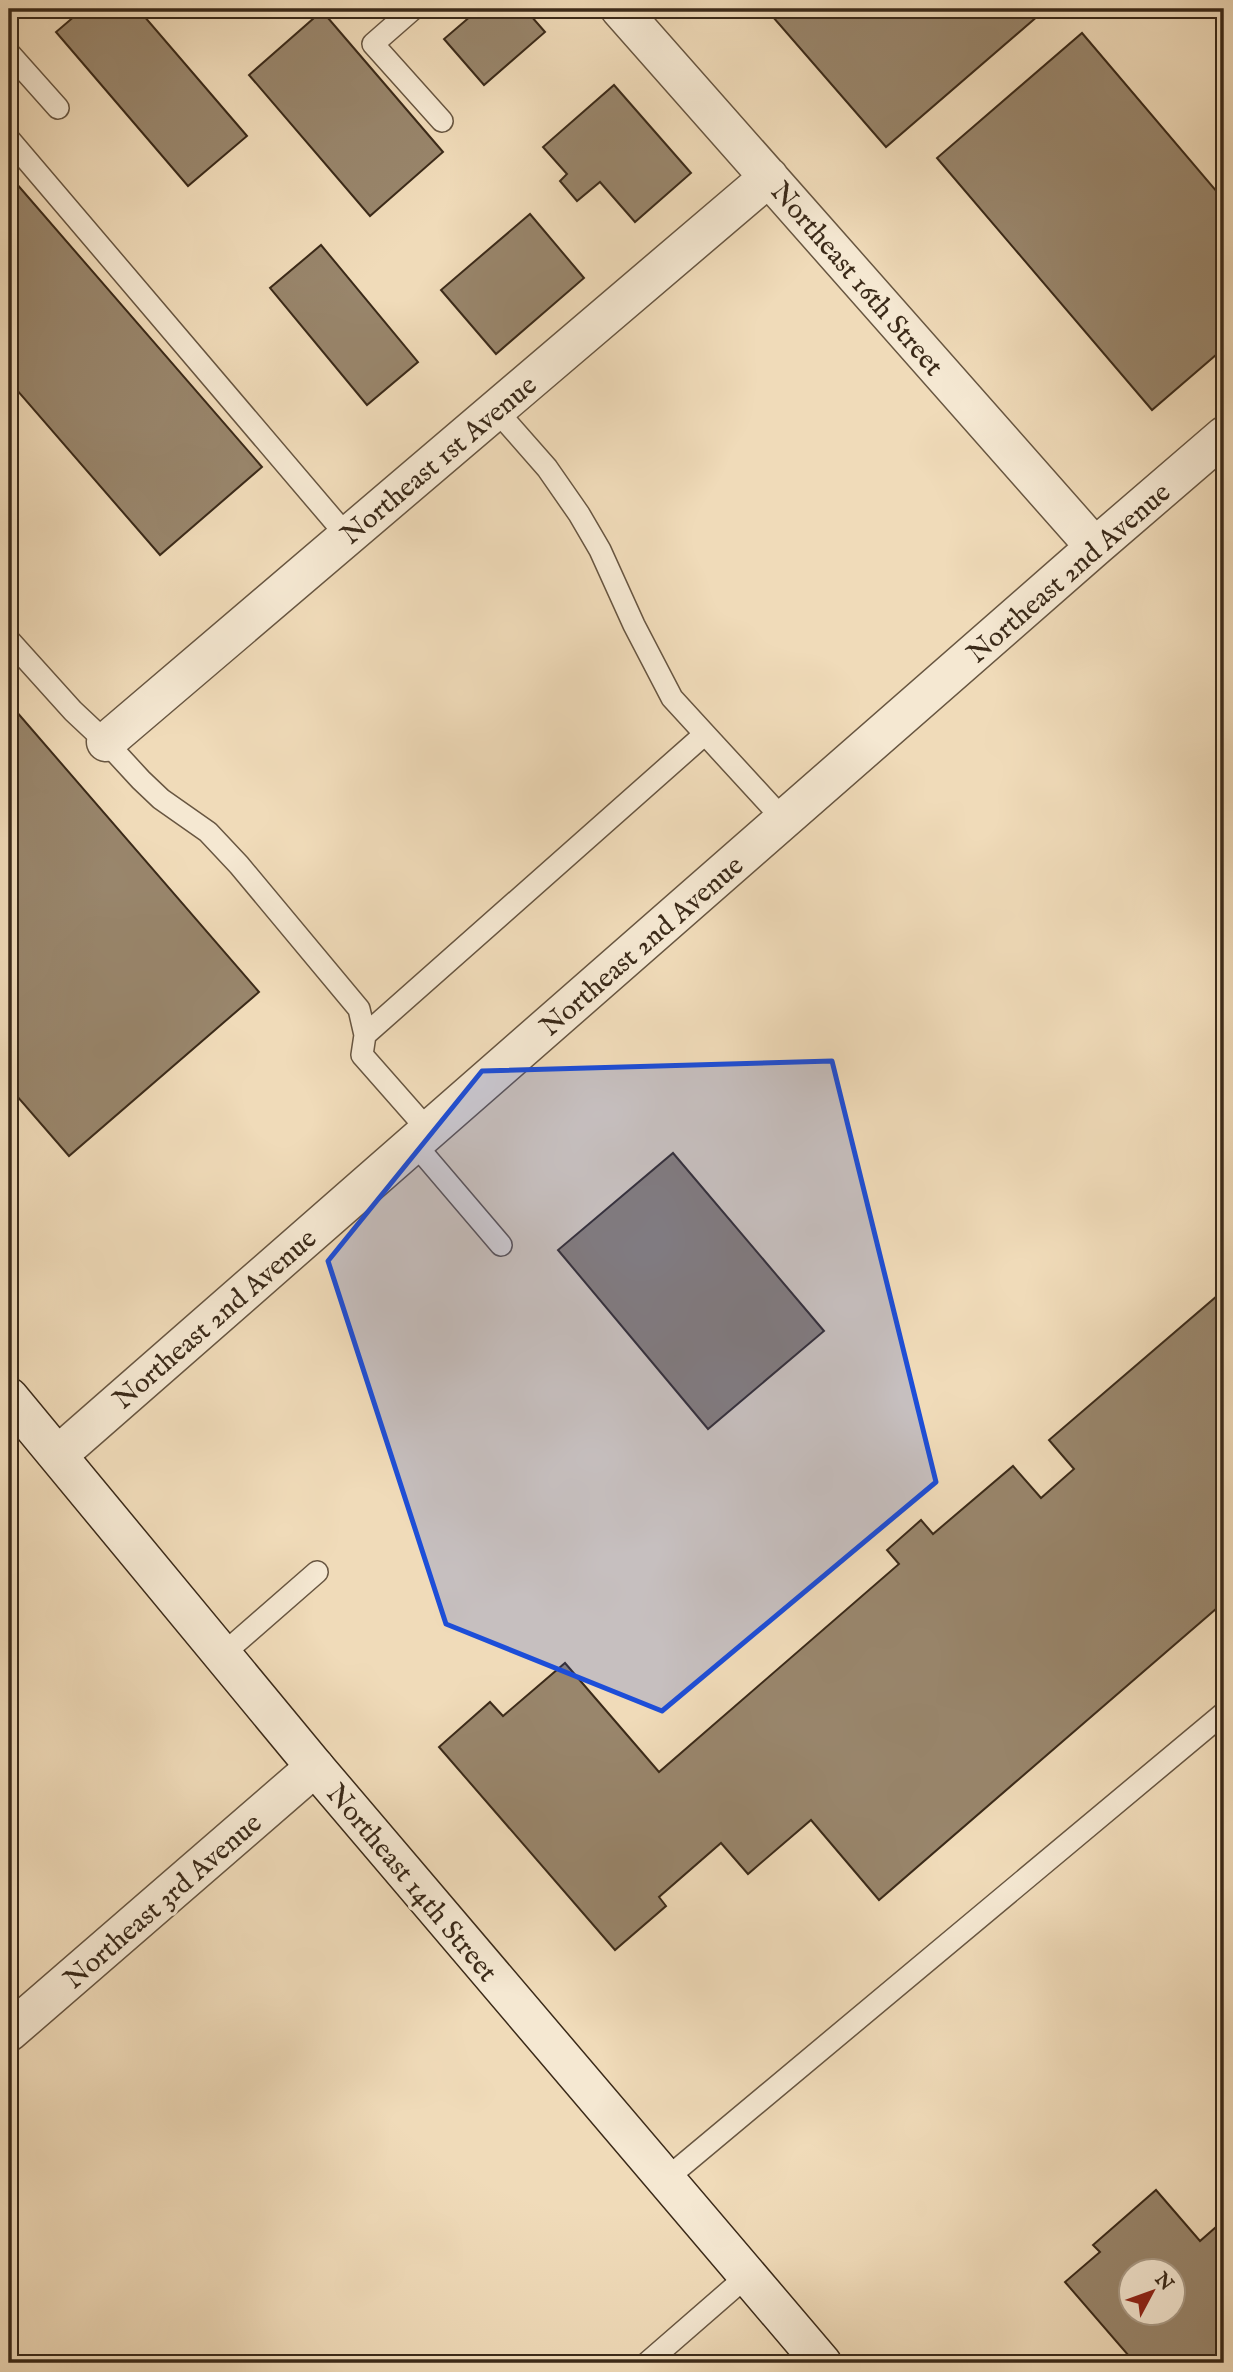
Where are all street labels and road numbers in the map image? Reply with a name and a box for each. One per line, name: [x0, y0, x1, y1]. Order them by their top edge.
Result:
street label: Northeast 16th Street: [762, 175, 950, 384]
street label: Northeast 1st Avenue: [334, 369, 545, 553]
street label: Northeast 2nd Avenue: [961, 476, 1179, 672]
street label: Northeast 2nd Avenue: [534, 849, 752, 1045]
street label: Northeast 2nd Avenue: [107, 1222, 325, 1418]
street label: Northeast 14th Street: [318, 1777, 504, 1990]
street label: Northeast 3rd Avenue: [57, 1806, 270, 1997]

